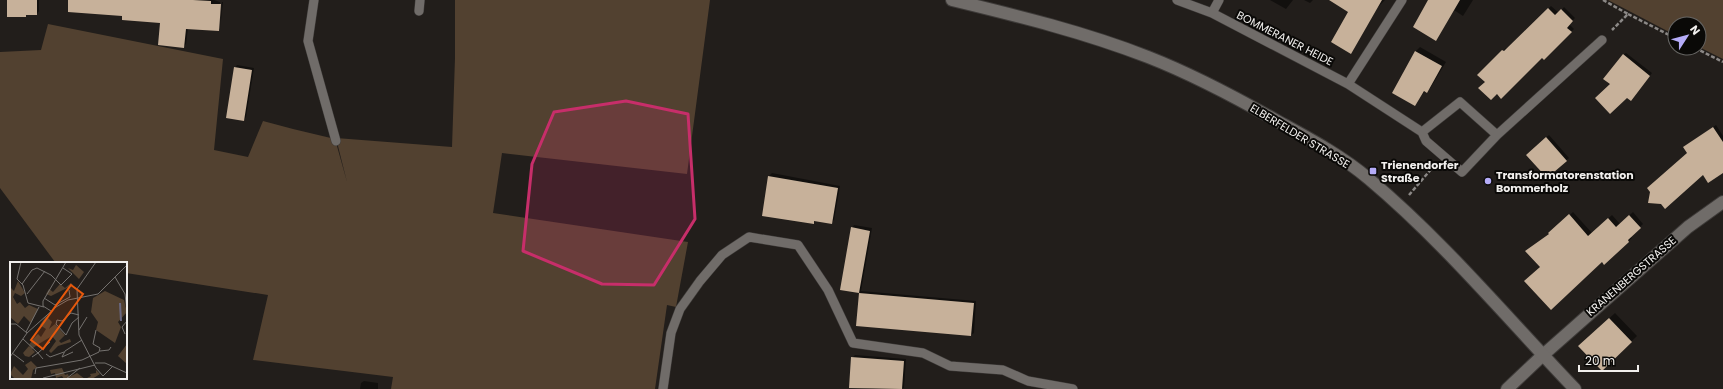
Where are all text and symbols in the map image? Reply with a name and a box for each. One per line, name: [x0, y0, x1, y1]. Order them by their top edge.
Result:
street label: BOMMERANER HEIDE: [1234, 7, 1336, 69]
north arrow: [1667, 16, 1707, 56]
text: N: [1686, 22, 1704, 38]
street label: ELBERFELDER STRASSE: [1247, 100, 1353, 172]
place label: Trienendorfer Straße: [1381, 157, 1459, 186]
marker: Trienendorfer Straße: [1368, 166, 1378, 176]
place label: Transformatorenstation Bommerholz: [1496, 167, 1634, 196]
marker: Transformatorenstation Bommerholz: [1483, 176, 1493, 186]
street label: KRANENBERGSTRASSE: [1583, 232, 1679, 320]
inset map: [10, 262, 127, 379]
scale bar: [1579, 347, 1638, 373]
text: 20 m: [1585, 352, 1615, 369]

